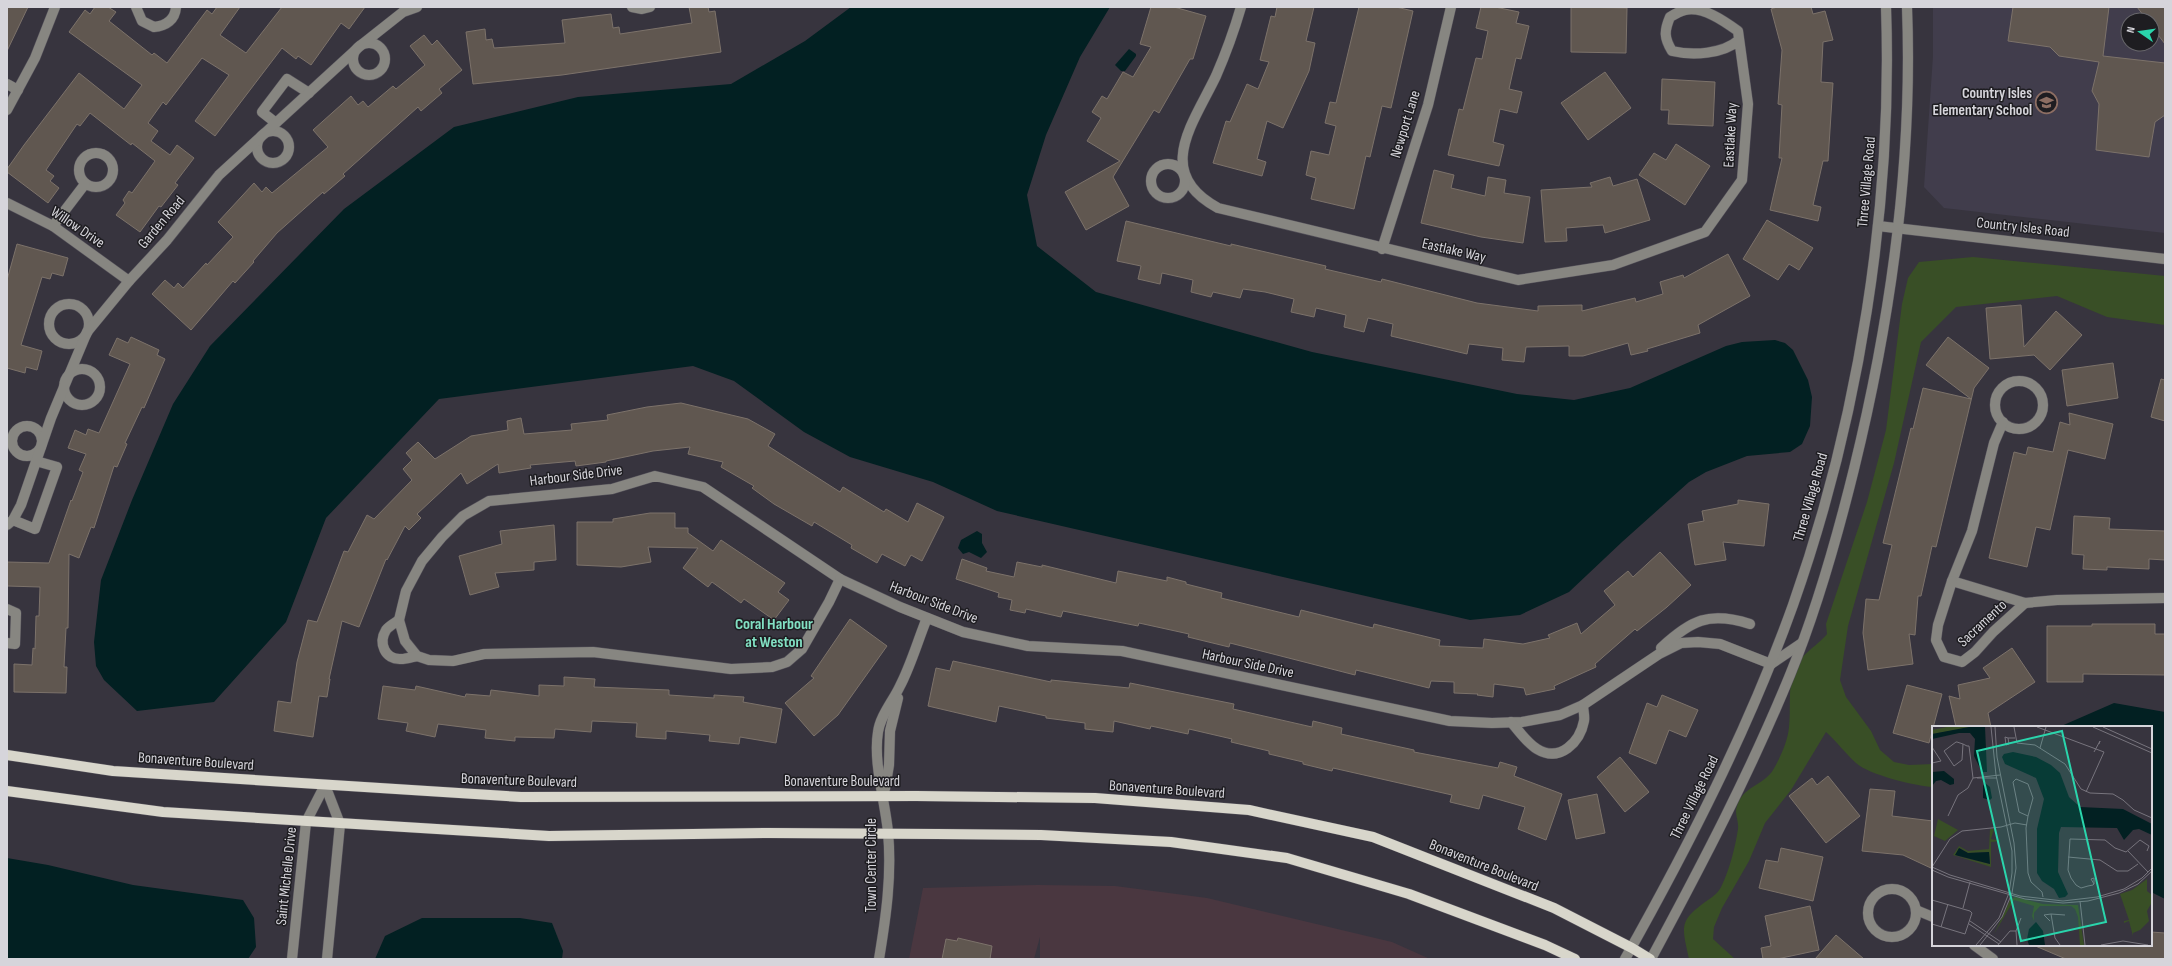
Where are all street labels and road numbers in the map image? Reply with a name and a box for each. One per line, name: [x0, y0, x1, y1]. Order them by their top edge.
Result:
street label: Newport Lane: [1386, 88, 1425, 160]
street label: Eastlake Way: [1719, 102, 1742, 168]
street label: Three Village Road: [1853, 136, 1880, 228]
street label: Garden Road: [134, 192, 189, 253]
street label: Willow Drive: [47, 202, 108, 252]
street label: Country Isles Road: [1976, 213, 2070, 242]
street label: Eastlake Way: [1420, 234, 1488, 267]
street label: Three Village Road: [1789, 451, 1832, 544]
street label: Harbour Side Drive: [529, 460, 623, 491]
street label: Harbour Side Drive: [887, 577, 981, 628]
street label: Sacramento: [1954, 596, 2011, 651]
street label: Harbour Side Drive: [1200, 645, 1295, 682]
street label: Bonaventure Boulevard: [137, 748, 255, 775]
street label: Three Village Road: [1666, 752, 1723, 842]
street label: Bonaventure Boulevard: [461, 769, 577, 792]
street label: Bonaventure Boulevard: [784, 772, 900, 791]
street label: Bonaventure Boulevard: [1108, 776, 1226, 803]
street label: Town Center Circle: [862, 818, 881, 912]
street label: Saint Michelle Drive: [272, 826, 301, 926]
street label: Bonaventure Boulevard: [1426, 835, 1541, 896]

